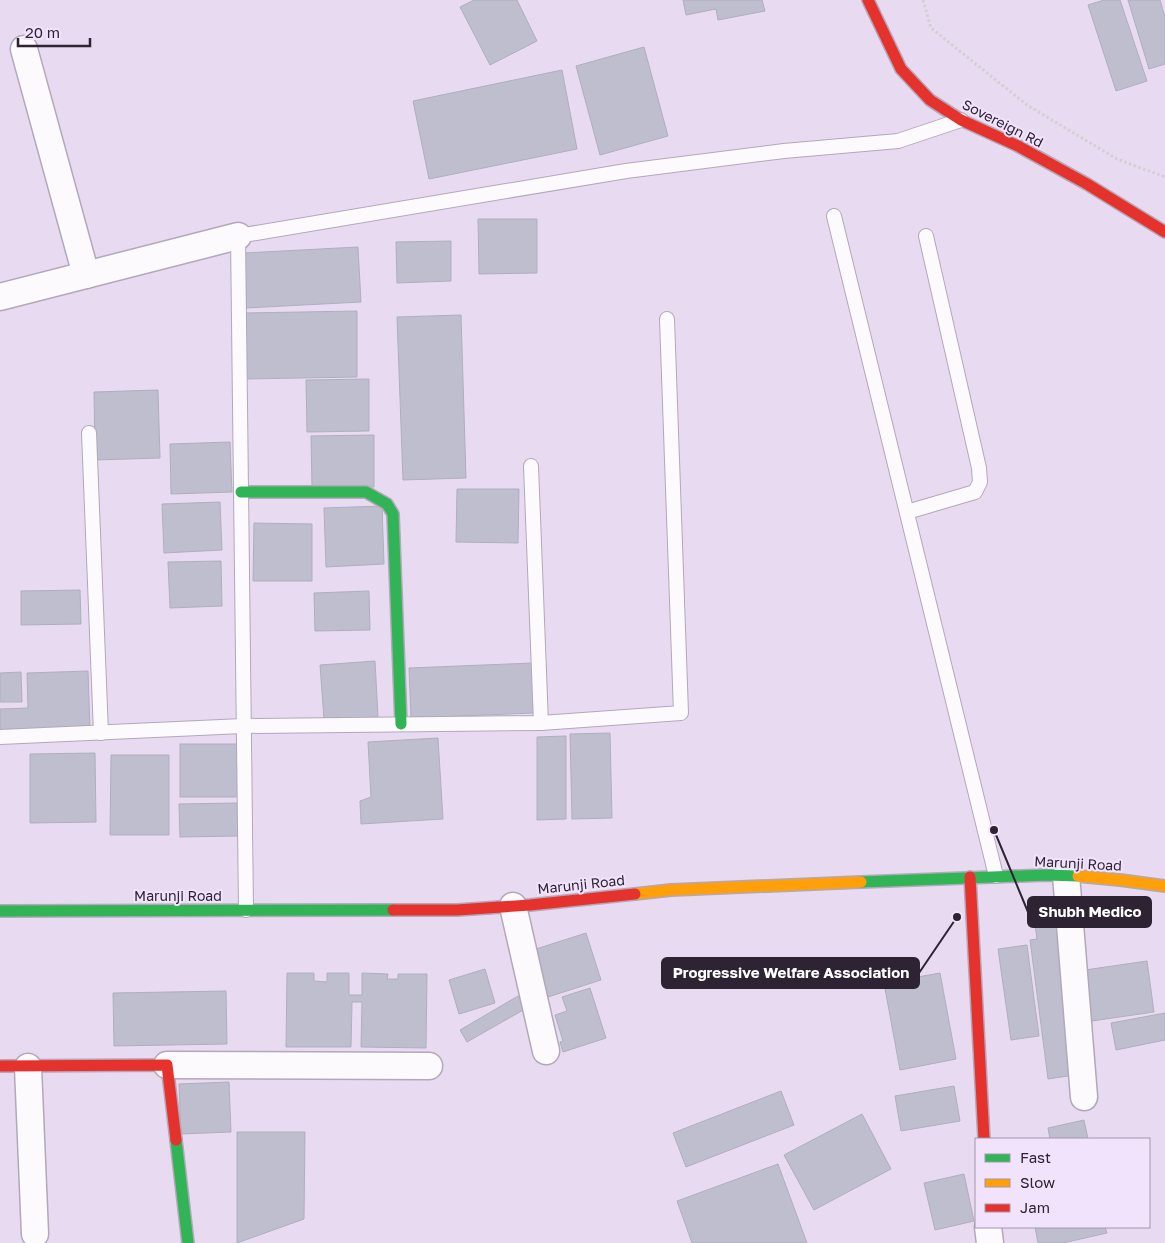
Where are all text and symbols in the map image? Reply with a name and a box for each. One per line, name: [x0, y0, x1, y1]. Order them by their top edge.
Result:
scale bar: [18, 15, 90, 47]
text: 20 m: [25, 23, 60, 41]
street label: Sovereign Rd: [960, 95, 1046, 151]
street label: Marunji Road: [1034, 852, 1122, 874]
street label: Marunji Road: [536, 871, 626, 897]
street label: Marunji Road: [134, 887, 222, 904]
callout: Shubh Medico: [1028, 897, 1151, 927]
text: Shubh Medico: [1038, 902, 1142, 920]
callout: Progressive Welfare Association: [662, 958, 919, 988]
text: Progressive Welfare Association: [673, 963, 909, 981]
legend: [975, 1138, 1150, 1228]
text: Fast: [1020, 1148, 1051, 1166]
text: Slow: [1020, 1173, 1055, 1191]
text: Jam: [1020, 1198, 1050, 1216]

